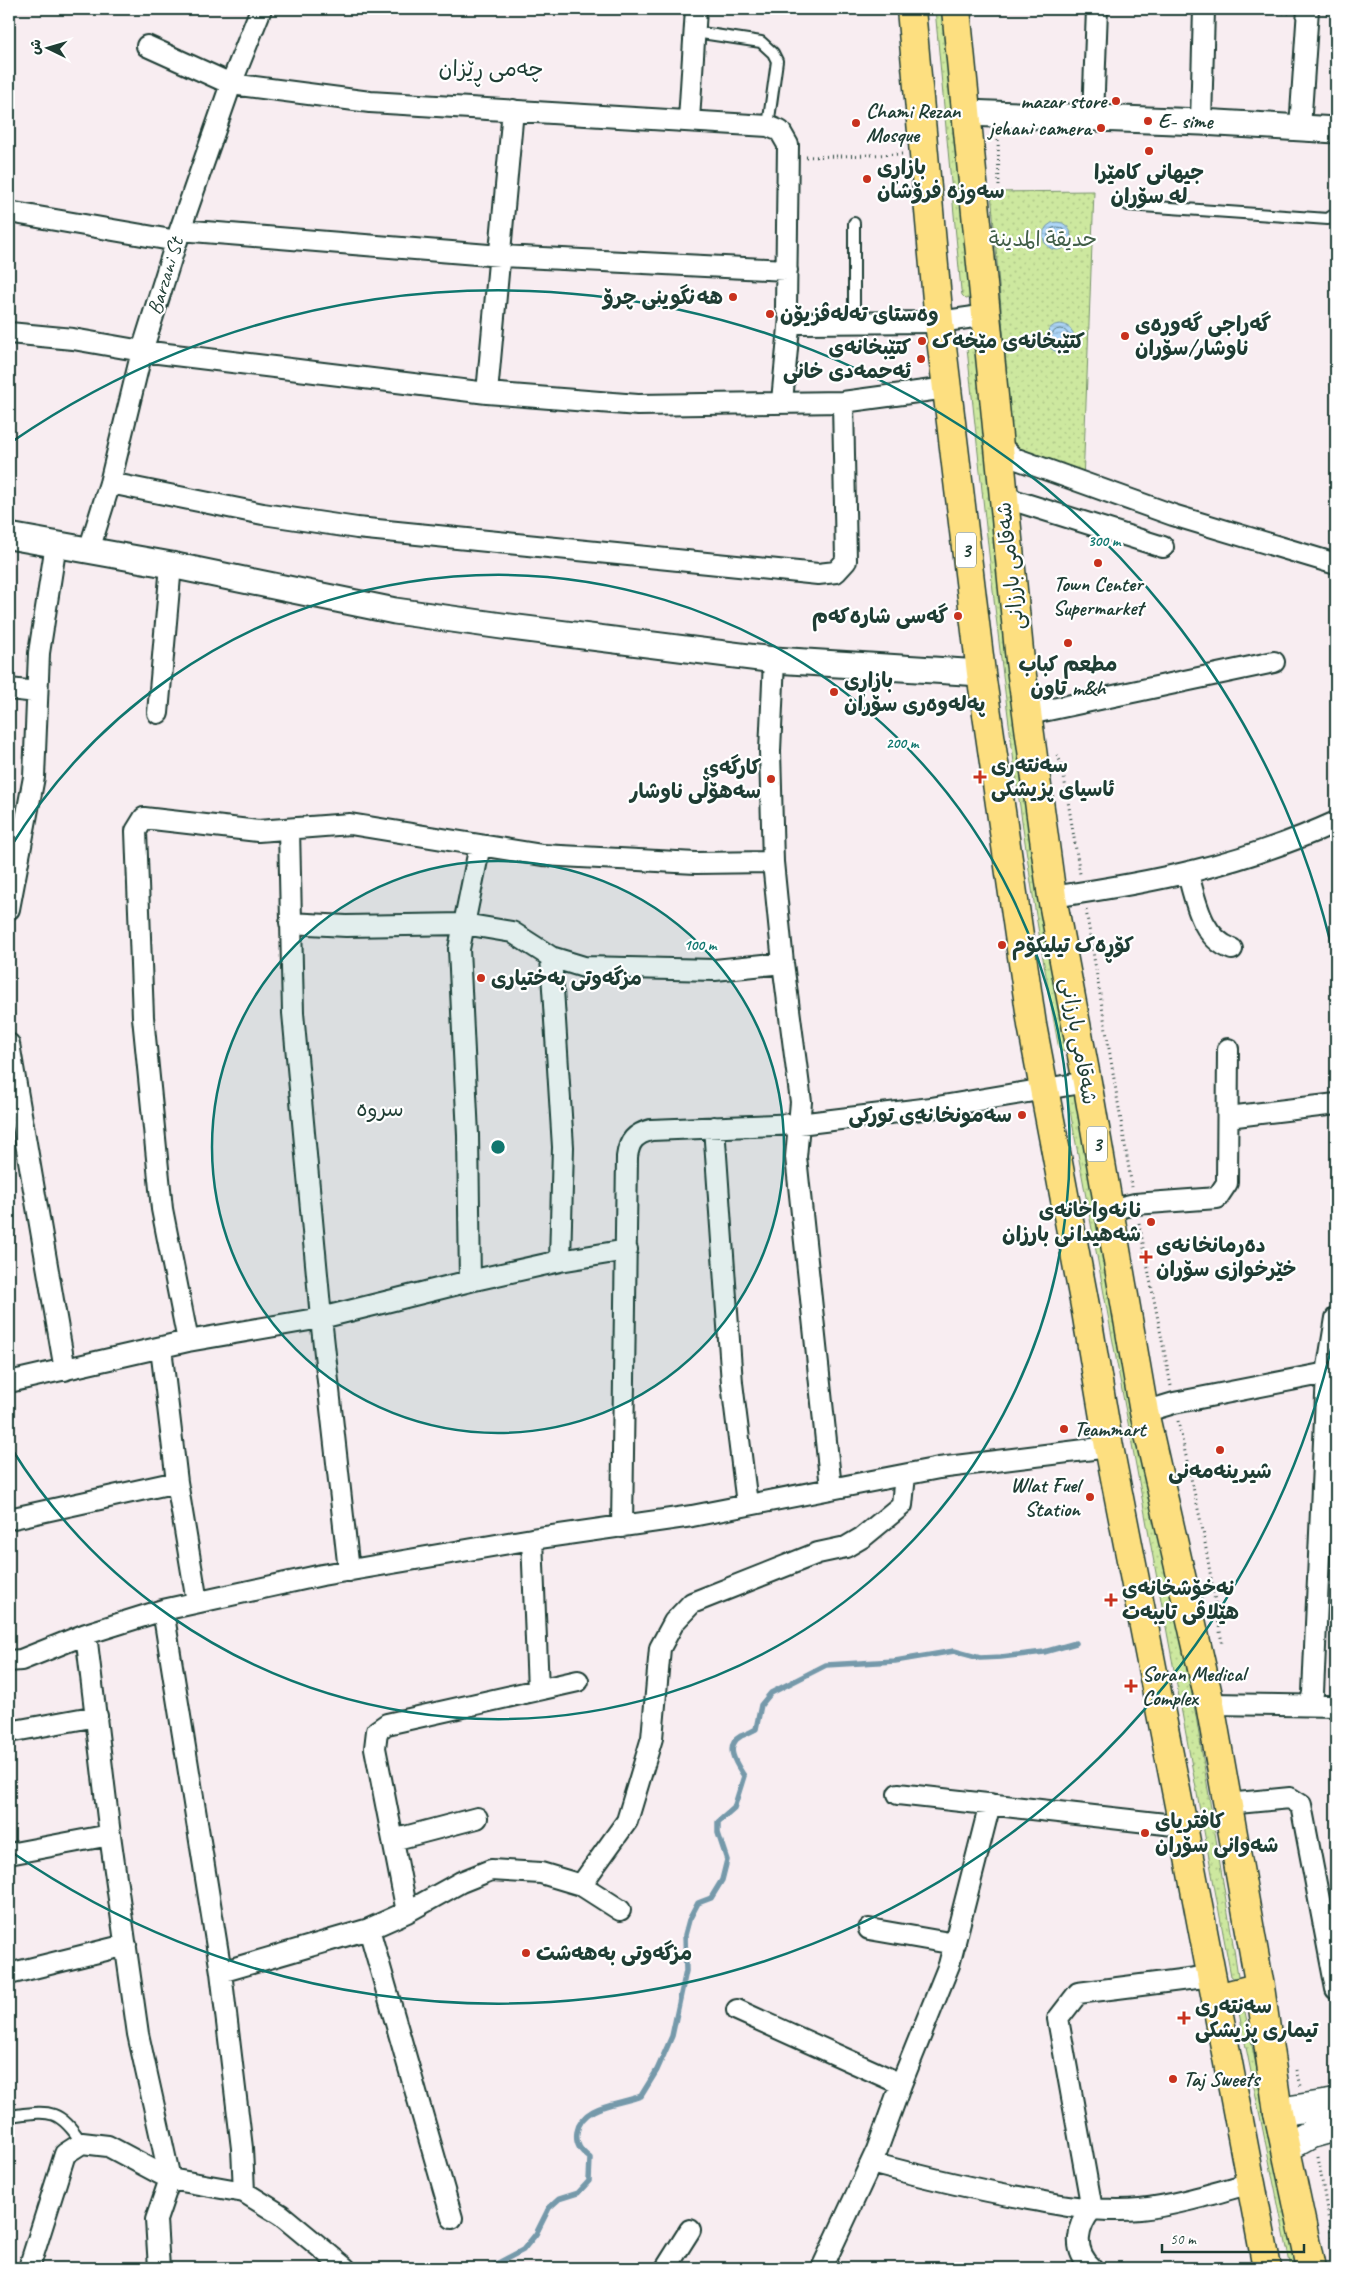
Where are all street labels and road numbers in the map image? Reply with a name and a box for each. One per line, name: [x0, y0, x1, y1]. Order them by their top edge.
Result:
street label: Barzani St: [141, 233, 190, 317]
street label: شەقامی بارزانی: [990, 501, 1031, 631]
road number: 3: [956, 532, 976, 568]
street label: شەقامی بارزانی: [1054, 975, 1103, 1107]
road number: 3: [1087, 1126, 1107, 1162]

